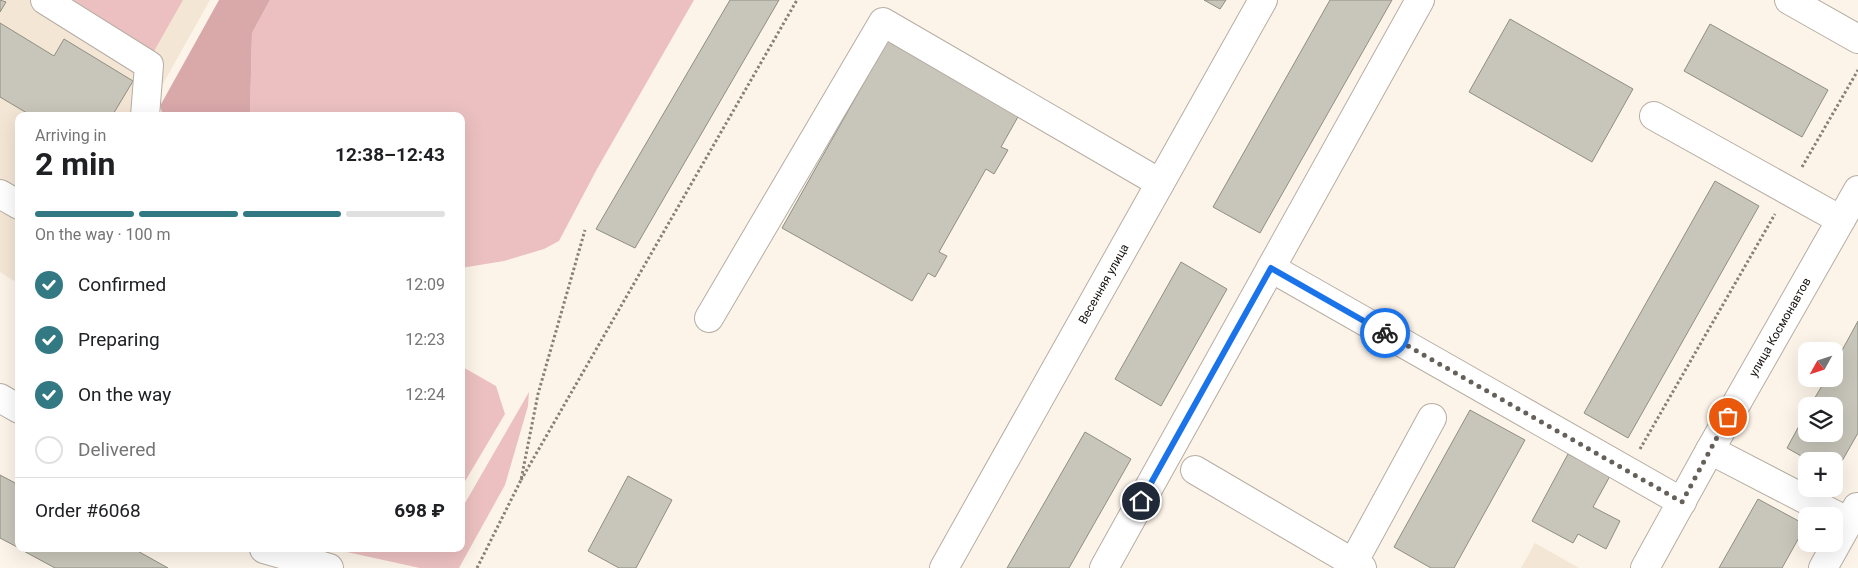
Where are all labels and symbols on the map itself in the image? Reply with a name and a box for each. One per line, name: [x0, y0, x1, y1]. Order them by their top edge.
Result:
street label: Весенняя улица: [1076, 241, 1132, 326]
street label: улица Космонавтов: [1746, 275, 1814, 379]
courier: [1360, 308, 1410, 358]
north arrow: [1798, 342, 1842, 388]
pin: [1707, 396, 1749, 438]
pin: [1120, 480, 1162, 522]

